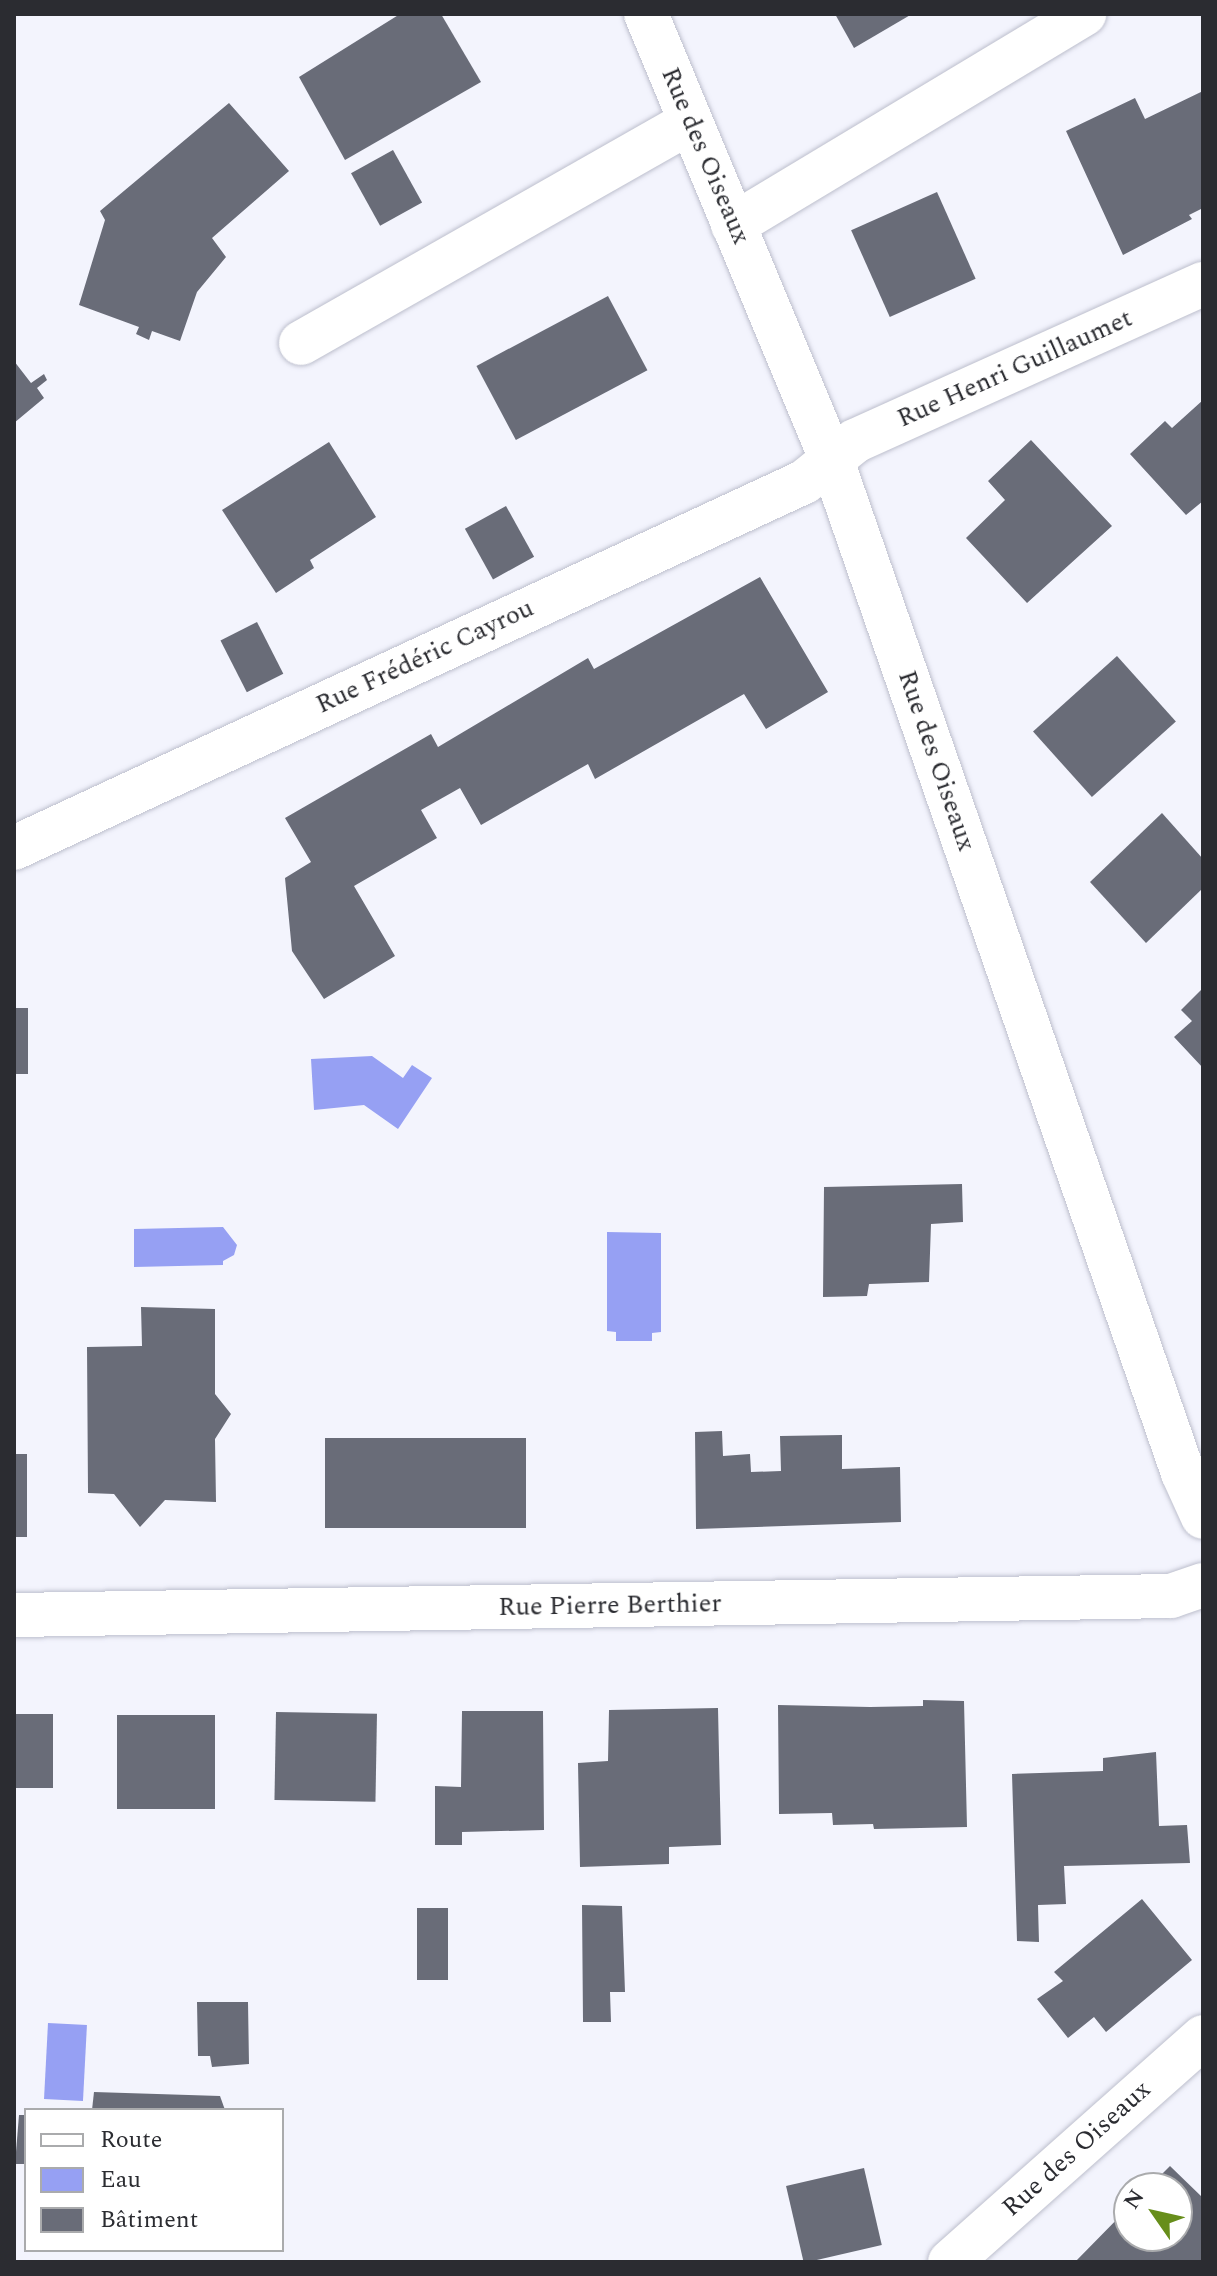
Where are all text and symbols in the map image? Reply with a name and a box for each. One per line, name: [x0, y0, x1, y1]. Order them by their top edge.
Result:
street label: Rue des Oiseaux: [654, 63, 756, 249]
street label: Rue Henri Guillaumet: [893, 303, 1137, 435]
street label: Rue Frédéric Cayrou: [311, 593, 539, 721]
street label: Rue des Oiseaux: [890, 667, 982, 855]
street label: Rue Pierre Berthier: [498, 1588, 722, 1624]
street label: Rue des Oiseaux: [996, 2074, 1158, 2224]
legend: [24, 2108, 284, 2252]
text: Route: [100, 2122, 162, 2158]
text: Eau: [100, 2162, 141, 2198]
north arrow: [1113, 2172, 1193, 2252]
text: N: [1116, 2183, 1153, 2216]
text: Bâtiment: [100, 2202, 198, 2238]

